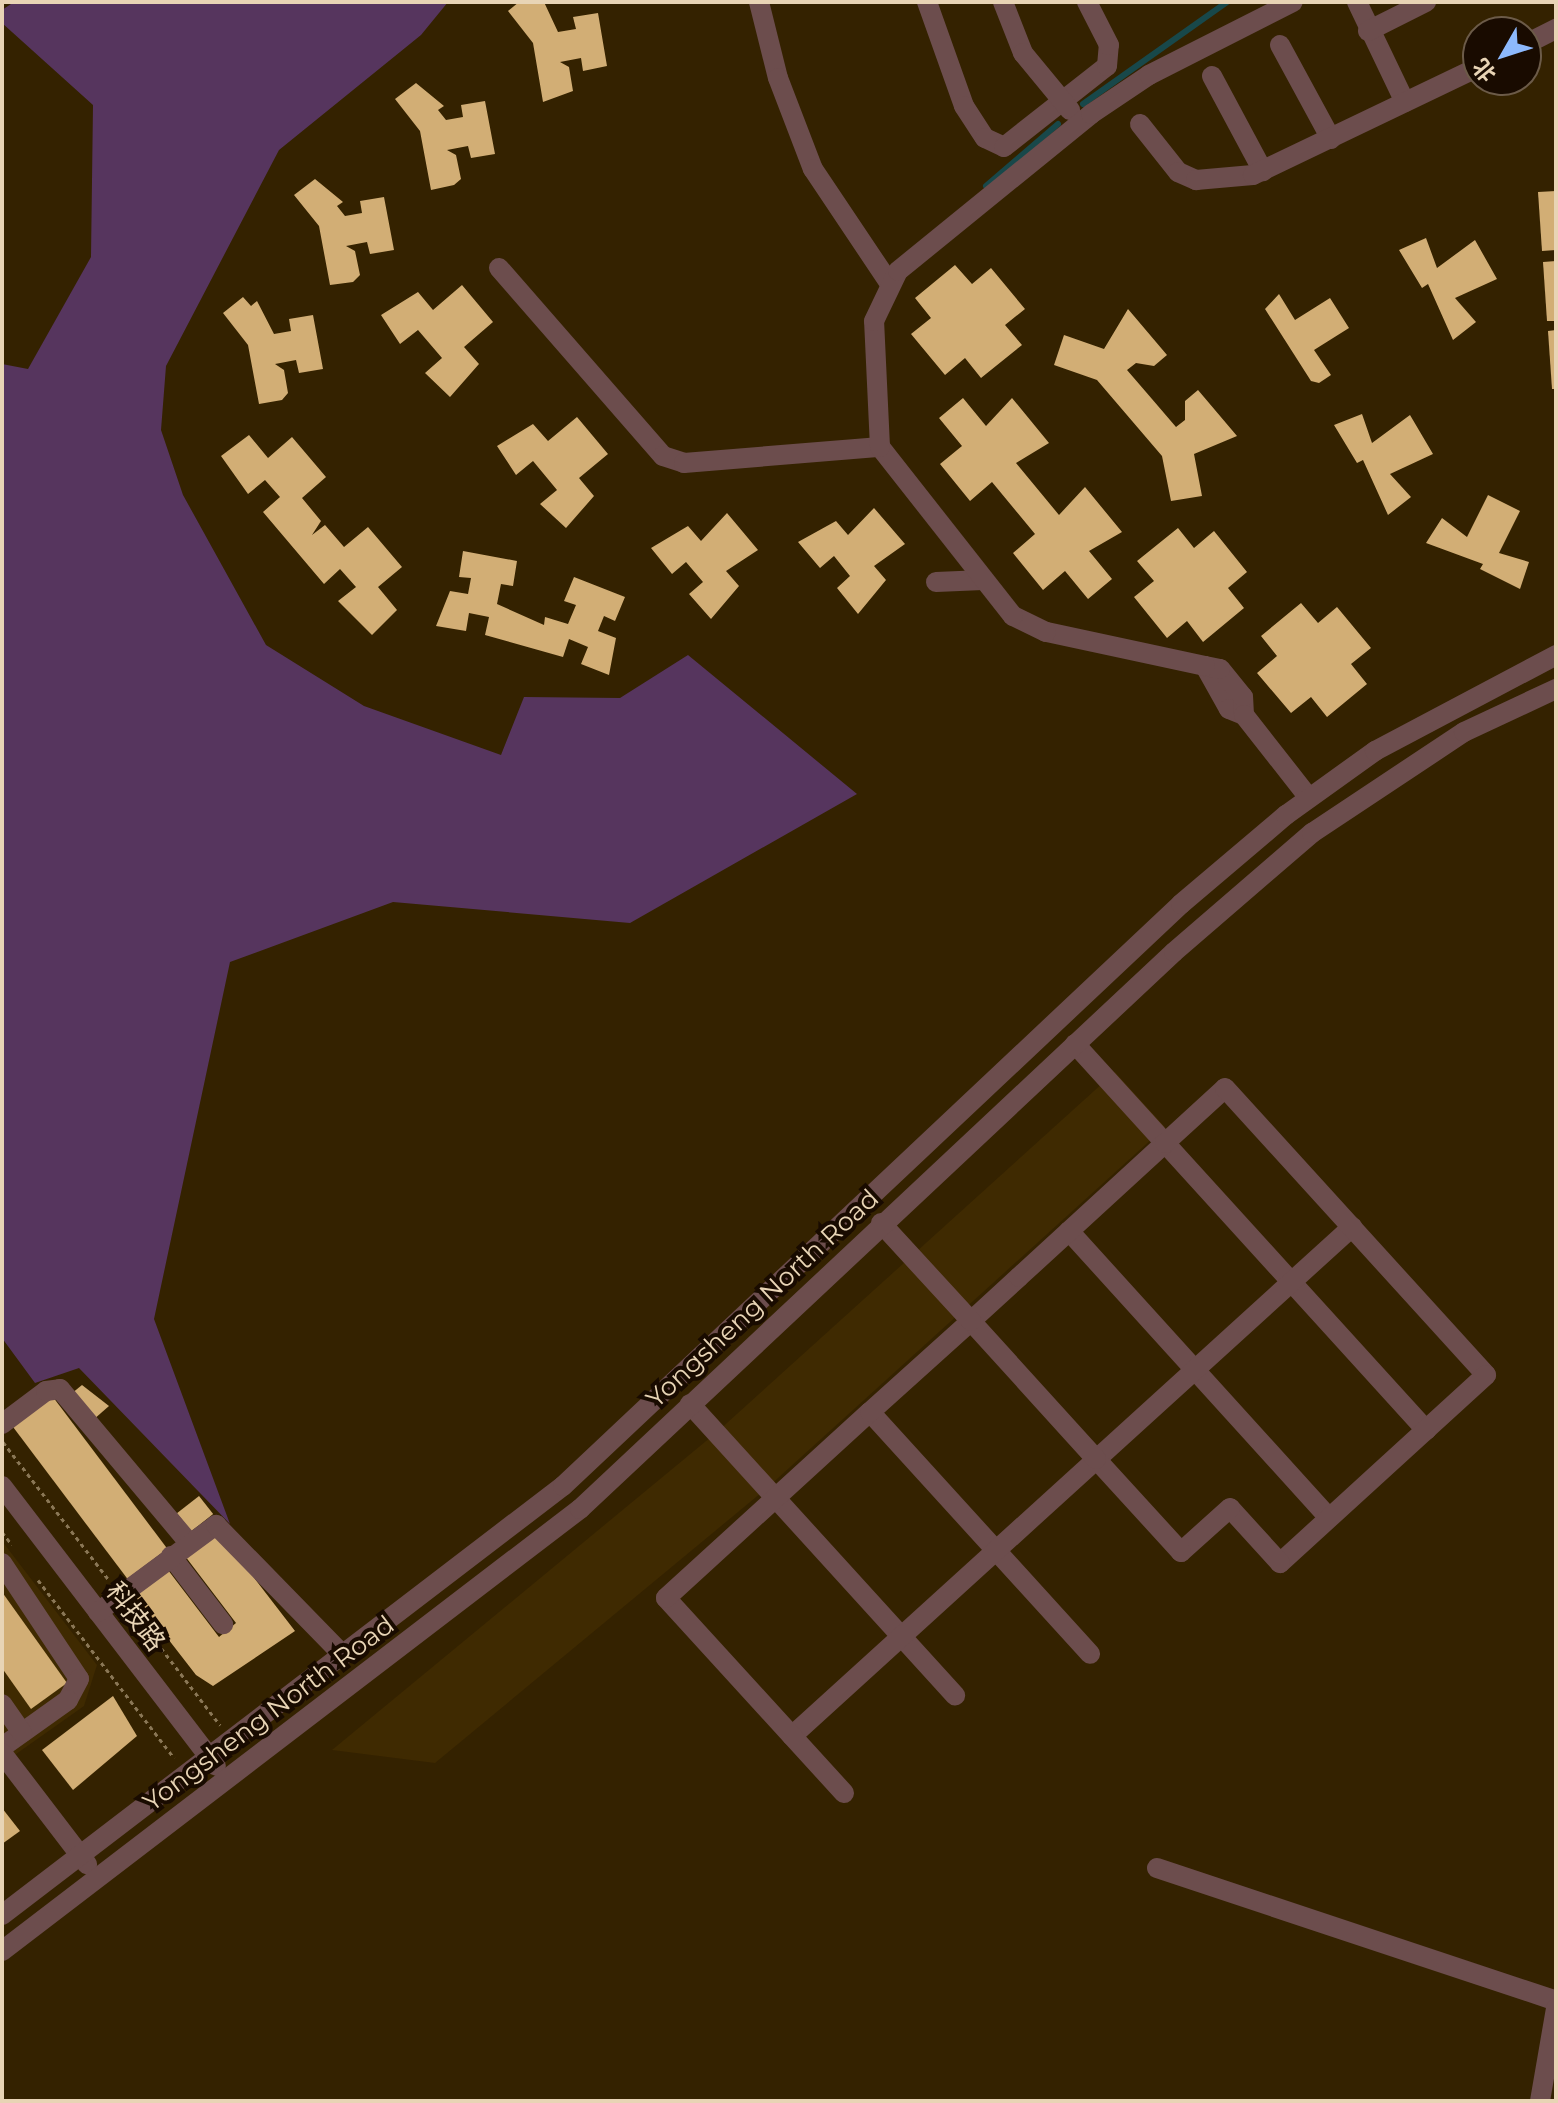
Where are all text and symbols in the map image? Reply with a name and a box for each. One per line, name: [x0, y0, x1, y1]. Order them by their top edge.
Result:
north arrow: [1462, 16, 1542, 96]
text: 北: [1467, 53, 1502, 87]
street label: Yongsheng North Road: [640, 1183, 886, 1415]
street label: 科技路: [99, 1576, 171, 1658]
street label: Yongsheng North Road: [137, 1609, 401, 1819]

